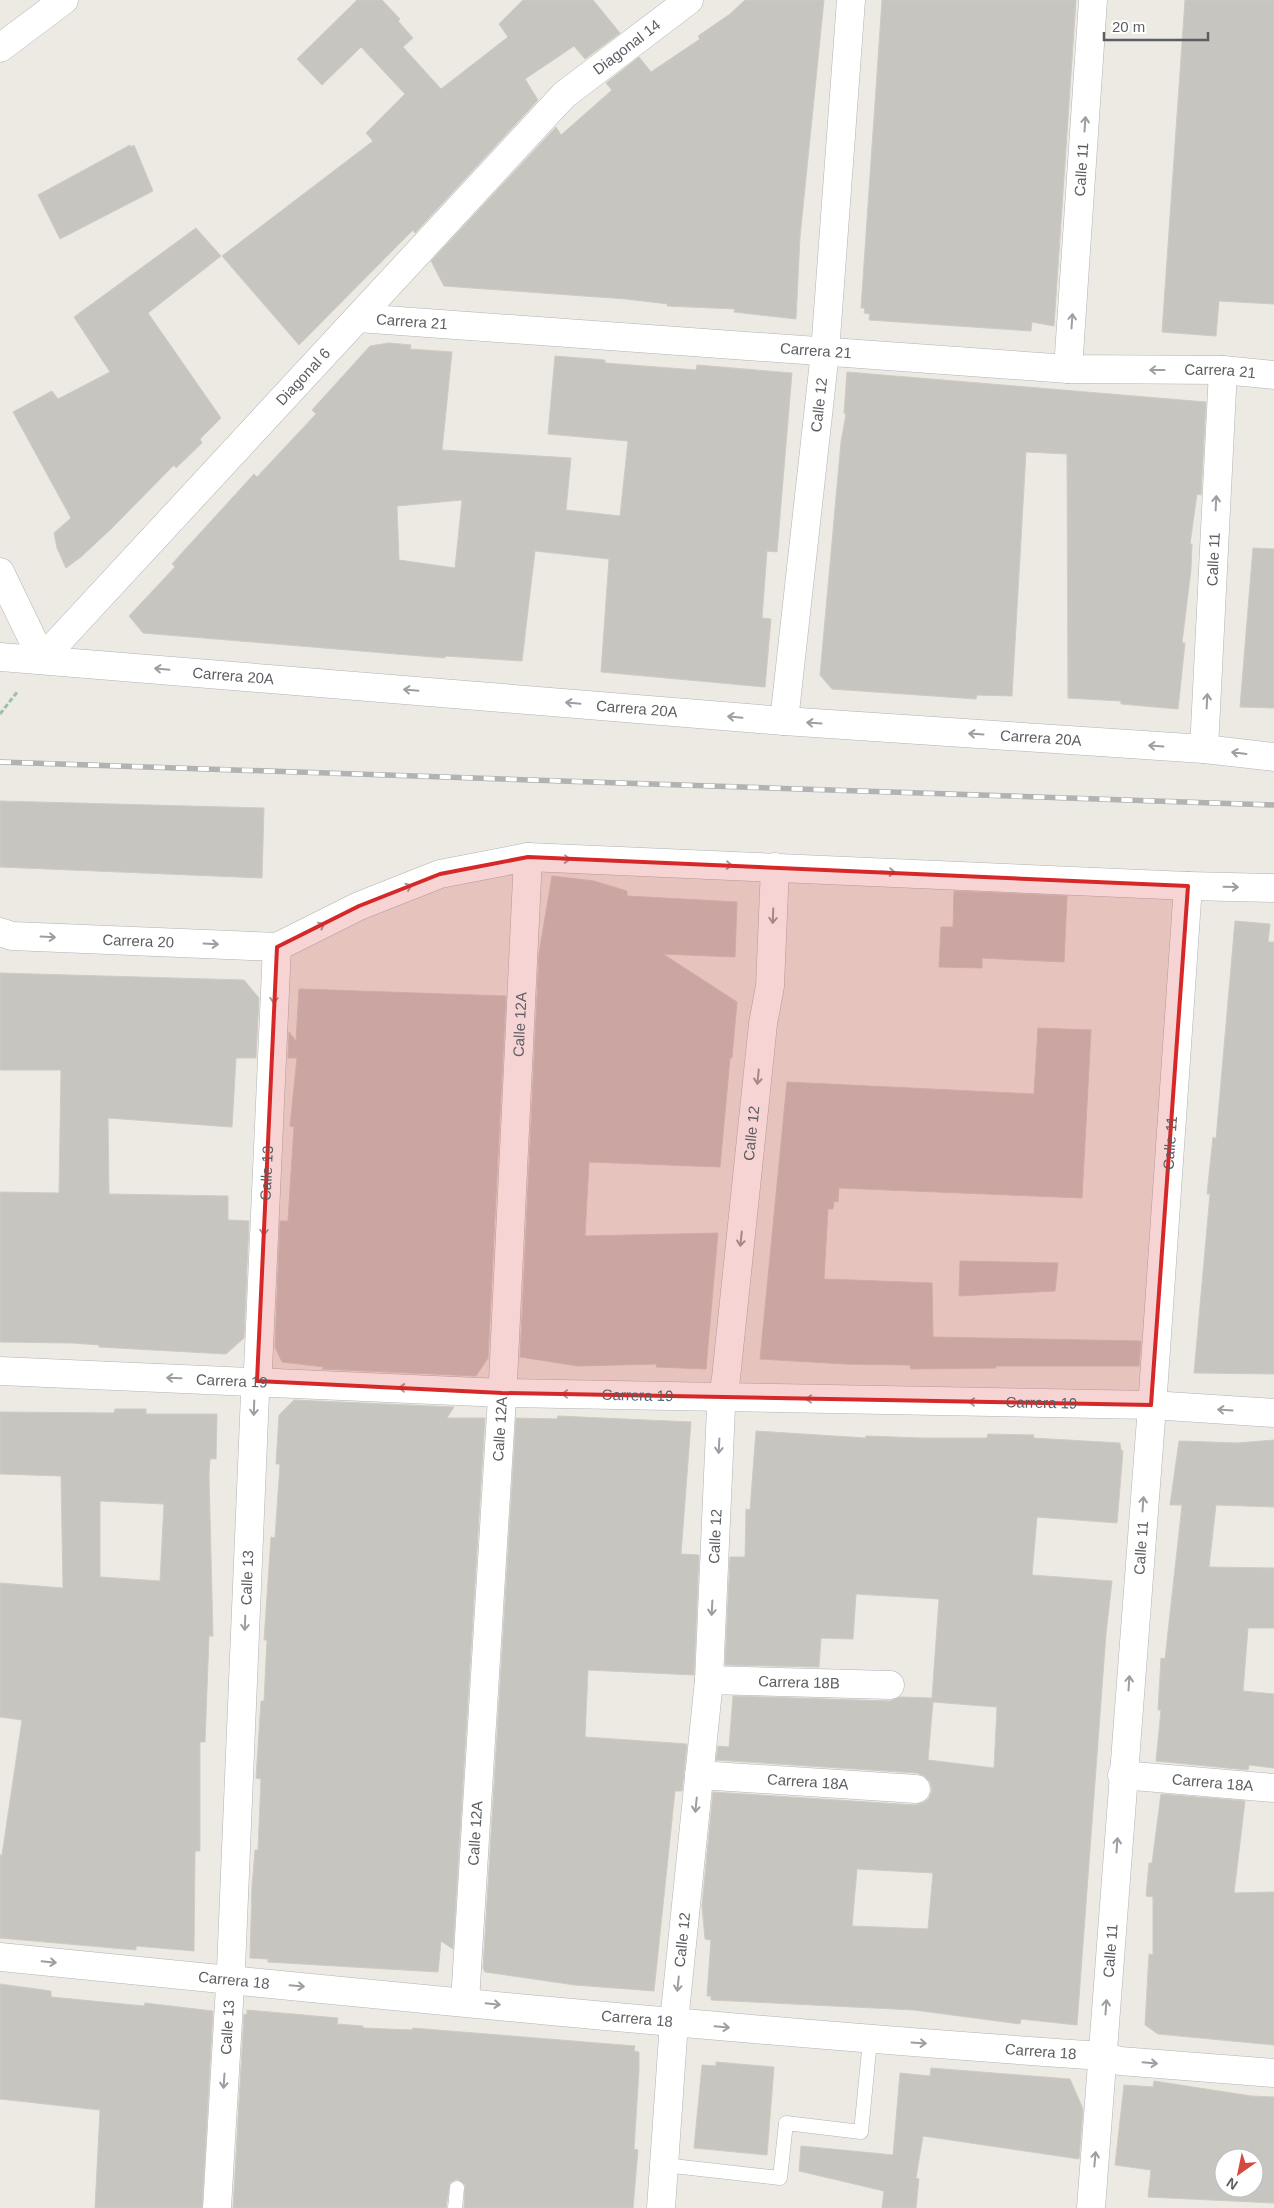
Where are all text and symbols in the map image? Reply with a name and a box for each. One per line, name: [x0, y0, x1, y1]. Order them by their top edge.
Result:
scale bar: [1104, 10, 1208, 42]
street label: Diagonal 14: [589, 16, 664, 78]
text: 20 m: [1112, 18, 1145, 35]
one-way arrow: [1080, 116, 1090, 132]
street label: Calle 11: [1071, 142, 1091, 197]
street label: Carrera 21: [376, 310, 448, 332]
one-way arrow: [1067, 313, 1076, 329]
street label: Carrera 21: [779, 339, 852, 361]
street label: Diagonal 6: [272, 344, 333, 409]
street label: Carrera 21: [1184, 361, 1257, 381]
one-way arrow: [1149, 365, 1165, 375]
street label: Calle 12: [807, 377, 830, 433]
one-way arrow: [1212, 496, 1221, 512]
street label: Calle 11: [1203, 532, 1223, 587]
one-way arrow: [154, 664, 170, 673]
street label: Carrera 20A: [192, 664, 275, 687]
one-way arrow: [404, 685, 420, 694]
one-way arrow: [1202, 693, 1211, 709]
street label: Carrera 20A: [595, 697, 678, 720]
one-way arrow: [565, 699, 581, 708]
one-way arrow: [727, 712, 743, 722]
one-way arrow: [806, 718, 822, 728]
street label: Carrera 20A: [1000, 726, 1082, 749]
one-way arrow: [968, 729, 984, 739]
one-way arrow: [1148, 741, 1164, 751]
one-way arrow: [1231, 748, 1247, 758]
one-way arrow: [555, 854, 571, 863]
one-way arrow: [717, 860, 733, 870]
one-way arrow: [879, 867, 895, 877]
one-way arrow: [1222, 882, 1239, 892]
one-way arrow: [397, 883, 412, 892]
one-way arrow: [768, 907, 777, 923]
one-way arrow: [310, 922, 325, 931]
street label: Carrera 20: [102, 931, 174, 951]
one-way arrow: [40, 933, 56, 942]
one-way arrow: [202, 940, 218, 949]
one-way arrow: [270, 988, 279, 1004]
street label: Calle 12A: [509, 992, 530, 1057]
one-way arrow: [753, 1069, 763, 1085]
street label: Calle 12: [740, 1105, 762, 1161]
street label: Calle 11: [1159, 1115, 1180, 1170]
street label: Calle 13: [257, 1145, 276, 1201]
one-way arrow: [260, 1220, 269, 1236]
one-way arrow: [736, 1230, 746, 1246]
street label: Carrera 19: [196, 1371, 268, 1391]
one-way arrow: [166, 1373, 182, 1383]
one-way arrow: [398, 1384, 414, 1393]
street label: Carrera 19: [601, 1386, 674, 1404]
one-way arrow: [561, 1389, 577, 1399]
street label: Carrera 19: [1005, 1393, 1077, 1412]
one-way arrow: [805, 1394, 822, 1404]
street label: Calle 12A: [489, 1396, 510, 1462]
one-way arrow: [968, 1397, 984, 1407]
one-way arrow: [249, 1400, 259, 1416]
one-way arrow: [1218, 1405, 1234, 1414]
one-way arrow: [714, 1438, 724, 1454]
one-way arrow: [1139, 1496, 1148, 1512]
street label: Calle 12: [705, 1508, 725, 1564]
street label: Calle 11: [1130, 1520, 1151, 1575]
street label: Calle 13: [237, 1550, 256, 1606]
one-way arrow: [707, 1600, 716, 1616]
one-way arrow: [241, 1614, 250, 1630]
street label: Carrera 18B: [758, 1672, 840, 1692]
one-way arrow: [1125, 1676, 1134, 1692]
street label: Carrera 18A: [766, 1770, 849, 1793]
street label: Carrera 18A: [1171, 1770, 1254, 1794]
one-way arrow: [691, 1797, 701, 1813]
street label: Calle 12A: [464, 1800, 485, 1866]
one-way arrow: [1113, 1838, 1122, 1854]
street label: Calle 12: [671, 1912, 693, 1968]
street label: Calle 11: [1100, 1923, 1121, 1978]
one-way arrow: [40, 1957, 56, 1967]
street label: Carrera 18: [197, 1968, 270, 1992]
one-way arrow: [673, 1976, 683, 1992]
one-way arrow: [288, 1981, 304, 1991]
street label: Calle 13: [217, 1999, 237, 2055]
one-way arrow: [485, 2000, 501, 2009]
one-way arrow: [1101, 2000, 1110, 2016]
street label: Carrera 18: [601, 2007, 674, 2030]
one-way arrow: [714, 2022, 730, 2031]
one-way arrow: [911, 2039, 927, 2048]
street label: Carrera 18: [1004, 2040, 1077, 2062]
one-way arrow: [1142, 2059, 1158, 2068]
one-way arrow: [220, 2073, 229, 2089]
north arrow: [1214, 2148, 1264, 2198]
one-way arrow: [1090, 2152, 1099, 2168]
text: N: [1223, 2174, 1241, 2193]

